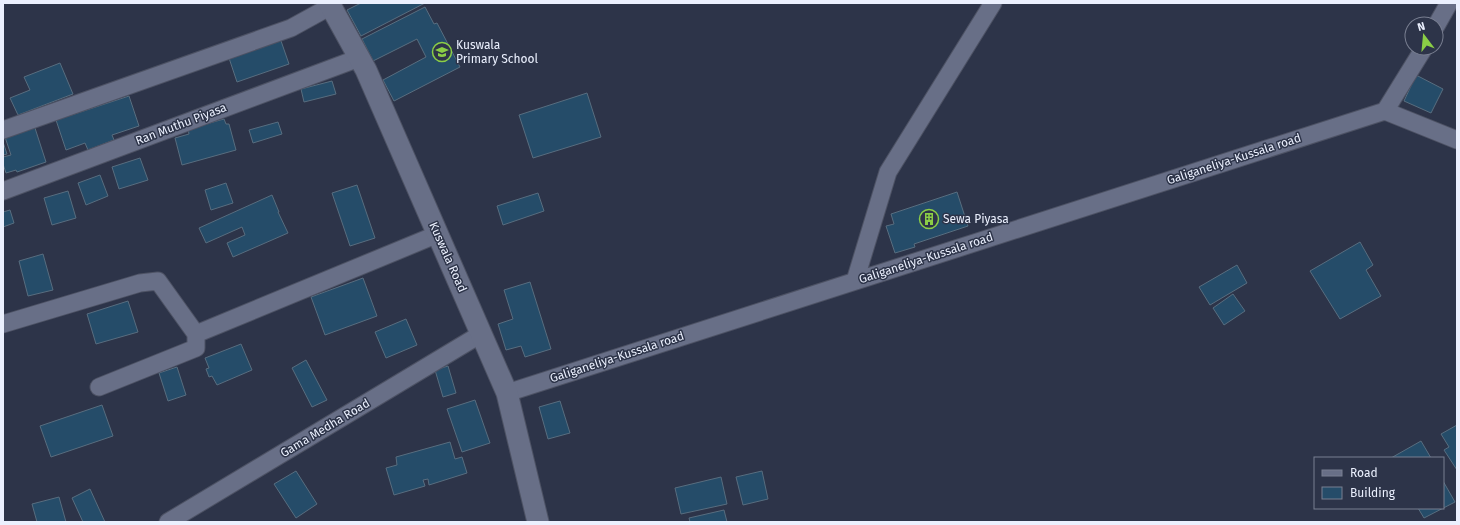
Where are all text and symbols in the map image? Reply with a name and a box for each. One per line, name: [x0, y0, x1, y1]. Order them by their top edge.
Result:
north arrow: [1404, 16, 1444, 56]
text: N: [1416, 20, 1427, 34]
place label: Kuswala Primary School: [456, 38, 539, 66]
school or university icon: Kuswala Primary School: [431, 41, 453, 63]
street label: Ran Muthu Piyasa: [134, 100, 228, 148]
street label: Galiganeliya-Kussala road: [1165, 131, 1303, 187]
building icon: Sewa Piyasa: [918, 208, 940, 230]
place label: Sewa Piyasa: [943, 212, 1009, 226]
street label: Kuswala Road: [426, 220, 470, 294]
street label: Galiganeliya-Kussala road: [857, 230, 995, 286]
street label: Galiganeliya-Kussala road: [548, 329, 686, 385]
street label: Gama Medha Road: [278, 396, 372, 460]
legend: [1314, 457, 1444, 509]
text: Road: [1350, 466, 1378, 480]
text: Building: [1350, 486, 1396, 500]

